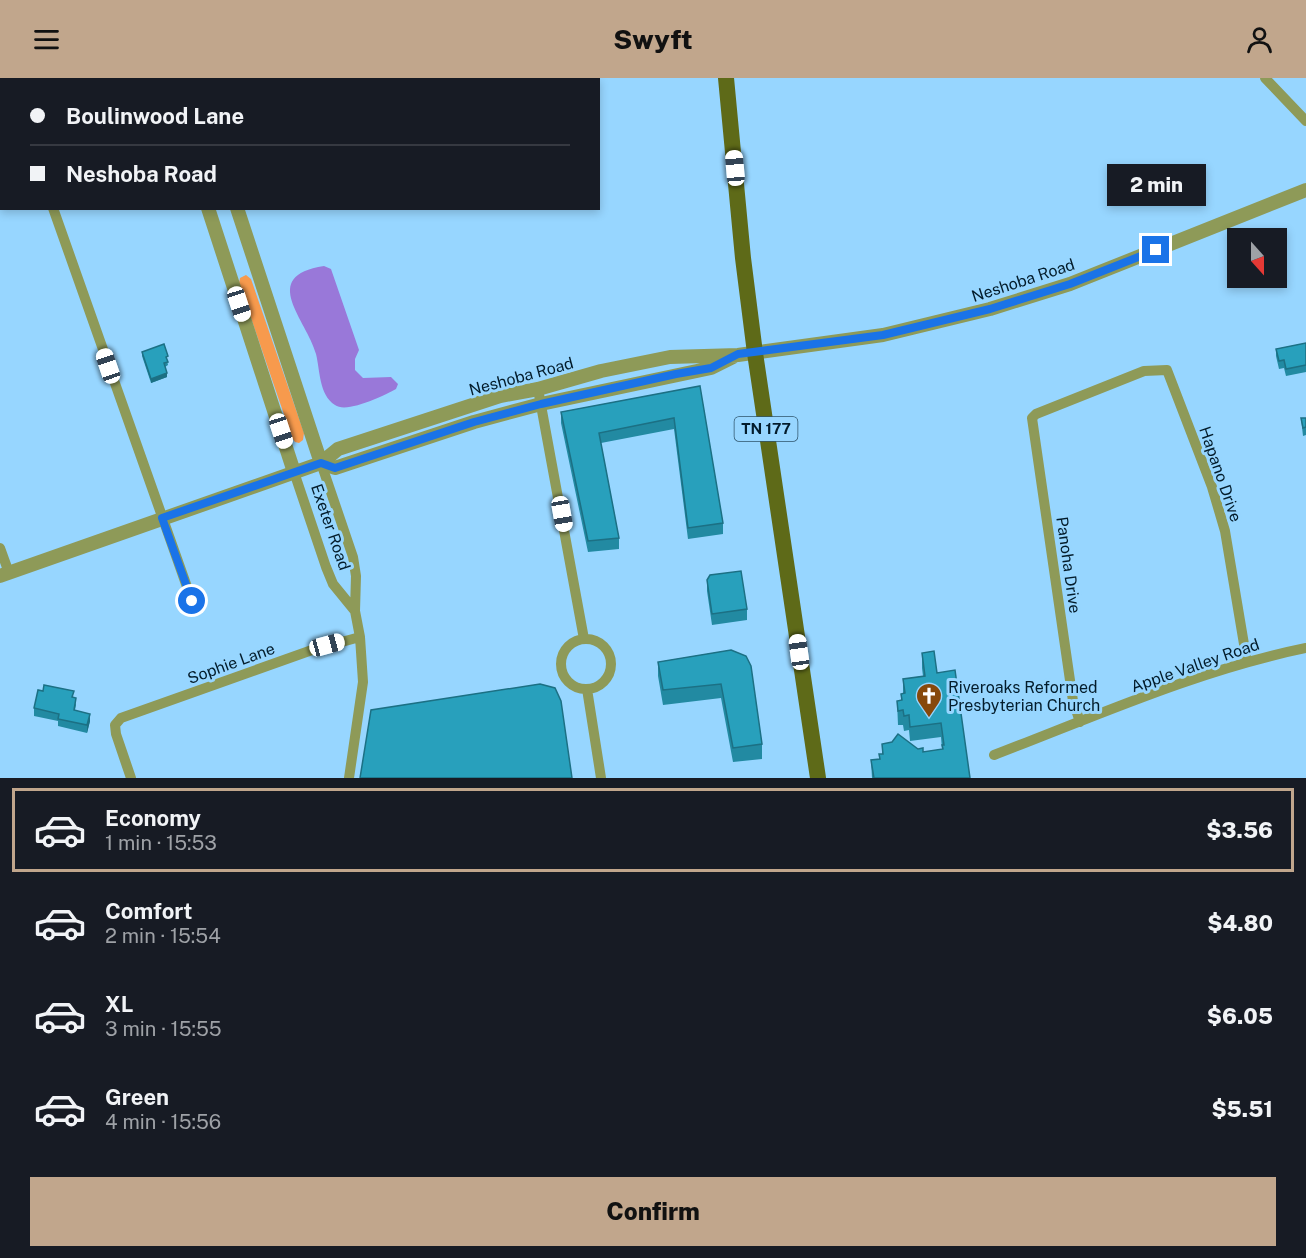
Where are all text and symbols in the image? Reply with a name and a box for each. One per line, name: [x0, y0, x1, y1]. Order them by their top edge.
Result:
icon: menu: [30, 23, 63, 56]
text: Swyft: [613, 23, 693, 55]
icon: person: [1243, 23, 1276, 56]
text: Boulinwood Lane: [66, 103, 244, 129]
car: [724, 149, 746, 187]
text: Neshoba Road: [66, 161, 217, 187]
callout: 2 min: [1106, 163, 1206, 205]
text: 2 min: [1130, 173, 1183, 197]
north arrow: [1227, 228, 1287, 288]
map controls: [1227, 228, 1287, 288]
route end: [1142, 236, 1169, 263]
street label: Neshoba Road: [969, 255, 1077, 306]
car: [225, 284, 253, 324]
car: [94, 346, 122, 386]
street label: Neshoba Road: [467, 353, 575, 400]
car: [267, 411, 295, 451]
road number: TN 177: [734, 417, 798, 441]
street label: Hapano Drive: [1195, 424, 1246, 524]
street label: Exeter Road: [307, 481, 354, 573]
car: [550, 495, 574, 533]
street label: Panoha Drive: [1052, 516, 1085, 615]
route start: [178, 587, 205, 614]
car: [307, 632, 347, 658]
car: [788, 633, 810, 671]
street label: Apple Valley Road: [1128, 635, 1262, 696]
street label: Sophie Lane: [185, 639, 277, 688]
place label: Riveroaks Reformed Presbyterian Church: [948, 678, 1100, 715]
church icon: Riveroaks Reformed Presbyterian Church: [914, 681, 944, 719]
icon: car: [33, 803, 87, 857]
text: Economy: [105, 805, 201, 831]
text: $3.56: [1206, 817, 1273, 843]
text: 1 min · 15:53: [105, 831, 217, 855]
icon: car: [33, 896, 87, 950]
text: Comfort: [105, 898, 192, 924]
text: $4.80: [1207, 910, 1273, 936]
text: 2 min · 15:54: [105, 924, 221, 948]
icon: car: [33, 989, 87, 1043]
text: XL: [105, 991, 133, 1017]
text: $6.05: [1207, 1003, 1273, 1029]
text: 3 min · 15:55: [105, 1017, 222, 1041]
icon: car: [33, 1082, 87, 1136]
text: Green: [105, 1084, 169, 1110]
text: $5.51: [1211, 1096, 1273, 1122]
text: 4 min · 15:56: [105, 1110, 221, 1134]
button: Confirm: [30, 1177, 1276, 1246]

